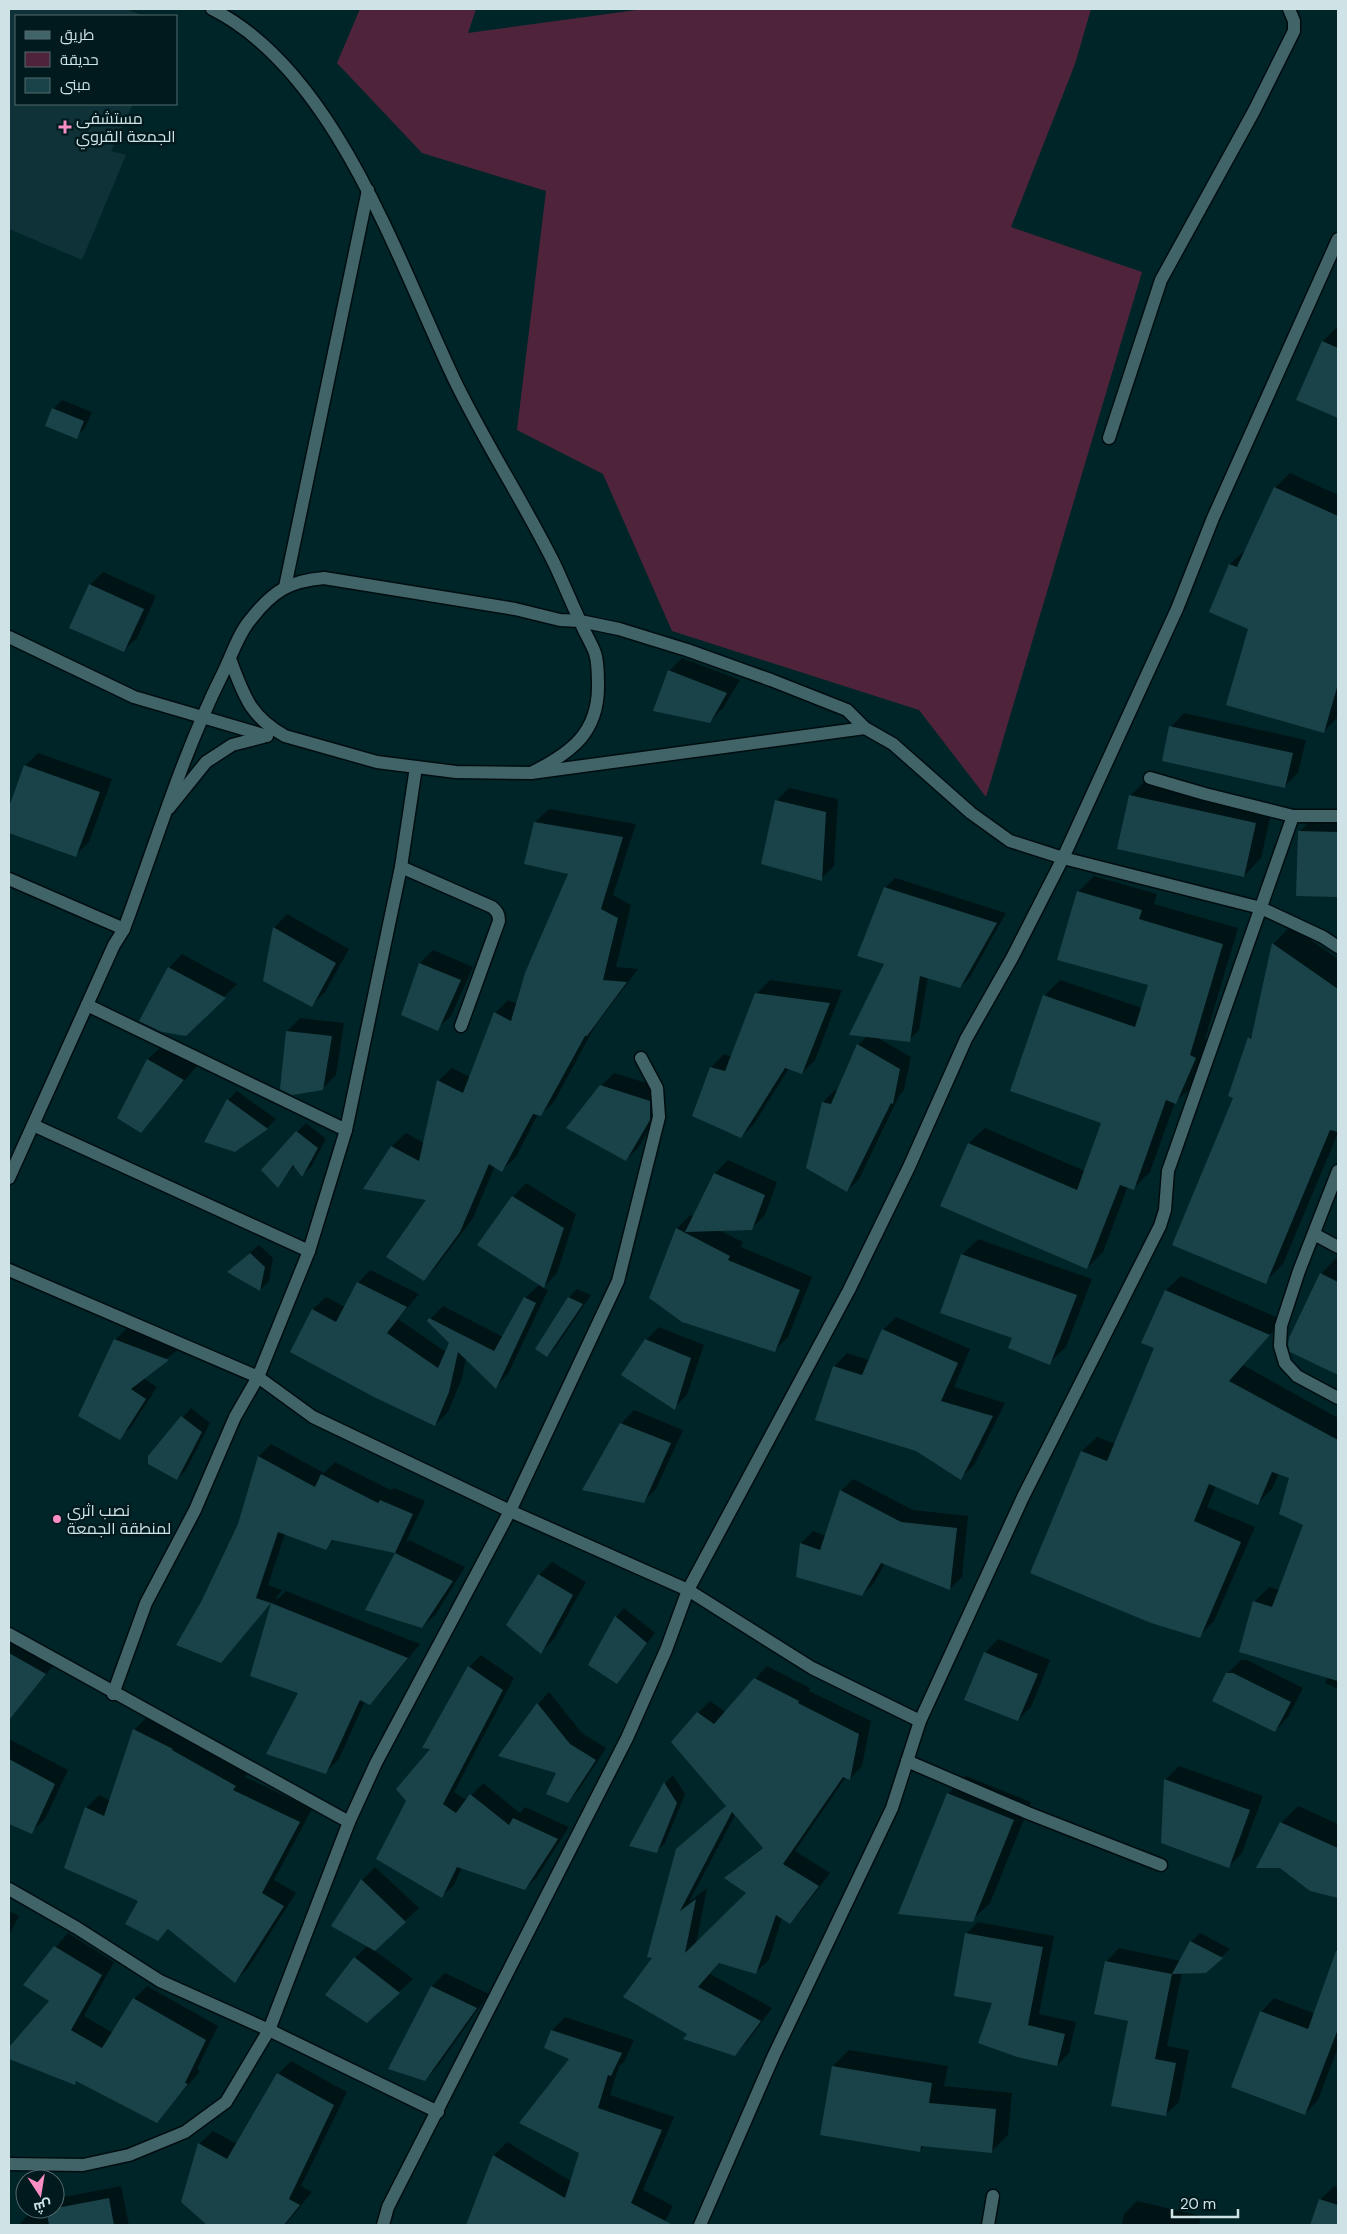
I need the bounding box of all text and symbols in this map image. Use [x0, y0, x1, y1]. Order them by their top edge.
legend [15, 15, 178, 105]
text: طريق [60, 25, 94, 45]
text: حديقة [60, 50, 99, 70]
text: مبنى [60, 75, 91, 95]
place label: مستشفى الجمعة القروي [76, 108, 176, 150]
marker: مستشفى الجمعة القروي [58, 120, 72, 134]
place label: نصب اثري لمنطقة الجمعة [67, 1500, 171, 1539]
marker: نصب اثري لمنطقة الجمعة [51, 1513, 63, 1525]
north arrow [15, 2169, 65, 2219]
scale bar [1172, 2186, 1238, 2218]
text: 20 m [1180, 2194, 1216, 2214]
text: ش [32, 2196, 53, 2217]

